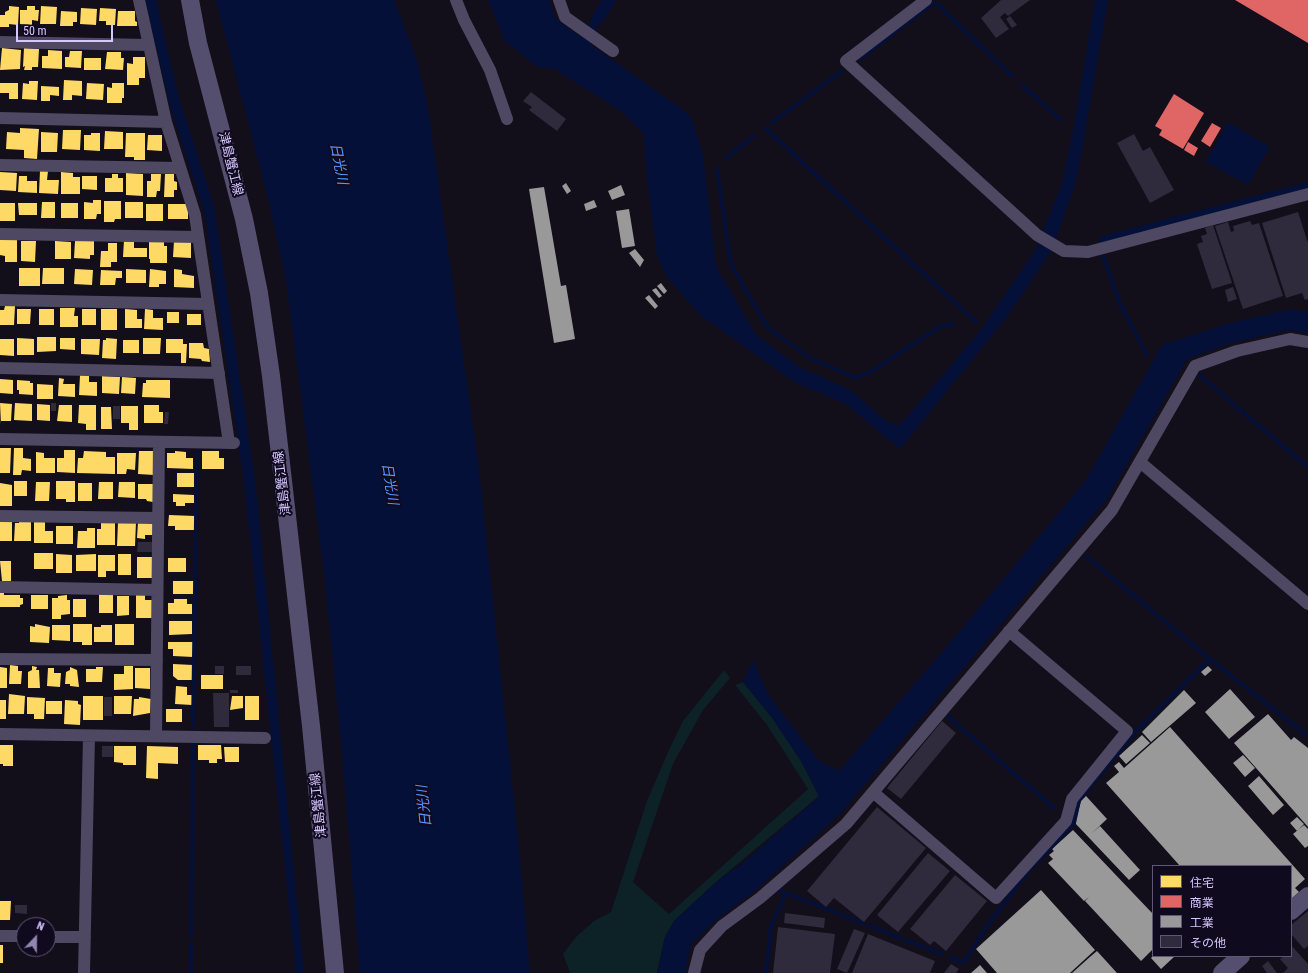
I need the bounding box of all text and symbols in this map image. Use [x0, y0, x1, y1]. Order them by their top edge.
scale bar [18, 16, 115, 42]
text: 50 m [23, 24, 47, 38]
street label: 津島蟹江線 [215, 131, 245, 197]
water label: 日光川 [326, 142, 350, 186]
street label: 津島蟹江線 [271, 450, 295, 516]
water label: 日光川 [377, 462, 401, 506]
street label: 津島蟹江線 [308, 772, 330, 838]
water label: 日光川 [414, 784, 436, 828]
legend [1152, 865, 1292, 957]
text: 住宅 [1190, 876, 1214, 890]
text: 商業 [1190, 896, 1214, 910]
text: 工業 [1190, 916, 1214, 930]
north arrow [16, 917, 56, 957]
text: N [35, 919, 46, 934]
text: その他 [1190, 936, 1226, 950]

